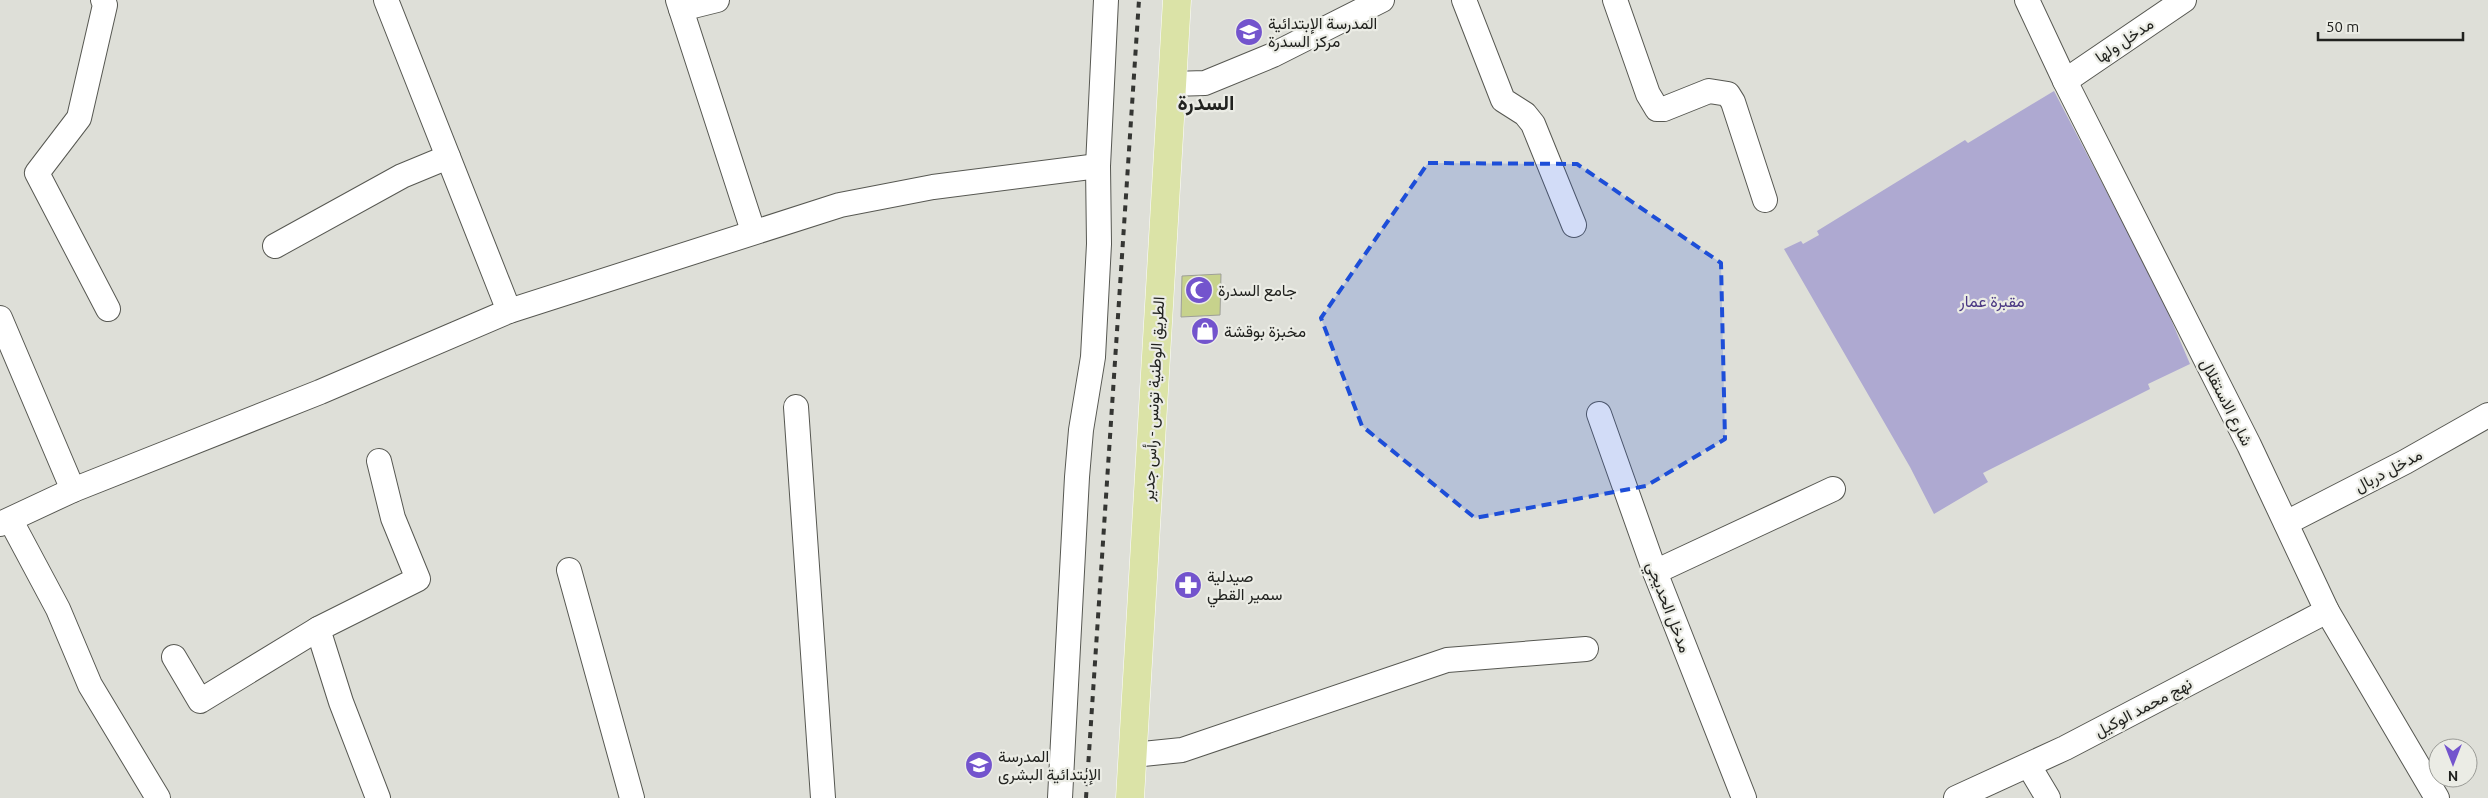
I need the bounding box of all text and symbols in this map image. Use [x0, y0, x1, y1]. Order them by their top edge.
scale bar [2318, 10, 2463, 42]
place label: المدرسة الإبتدائية مركز السدرة [1268, 14, 1377, 52]
street label: مدخل ولها [2092, 14, 2158, 68]
school or university icon: المدرسة الإبتدائية مركز السدرة [1234, 17, 1264, 47]
text: 50 m [2326, 18, 2359, 35]
district label: السدرة [1177, 90, 1235, 116]
mosque icon: جامع السدرة [1184, 275, 1214, 305]
place label: جامع السدرة [1218, 281, 1297, 302]
park label: مقبرة عمار [1958, 292, 2025, 312]
street label: الطريق الوطنية تونس - رأس جدير [1139, 296, 1169, 503]
shop icon: مخبزة بوقشة [1190, 316, 1220, 346]
place label: مخبزة بوقشة [1224, 322, 1306, 342]
street label: شارع الاستقلال [2195, 355, 2257, 450]
street label: مدخل دربال [2351, 445, 2426, 497]
street label: مدخل الحديجي [1639, 559, 1695, 657]
place label: صيدلية سمير القطي [1207, 567, 1282, 608]
pharmacy icon: صيدلية سمير القطي [1173, 570, 1203, 600]
street label: نهج محمد الوكيل [2091, 674, 2196, 743]
north arrow [2428, 738, 2478, 788]
place label: المدرسة الإبتدائية البشرى [998, 747, 1101, 785]
school or university icon: المدرسة الإبتدائية البشرى [964, 750, 994, 780]
text: N [2448, 768, 2458, 784]

